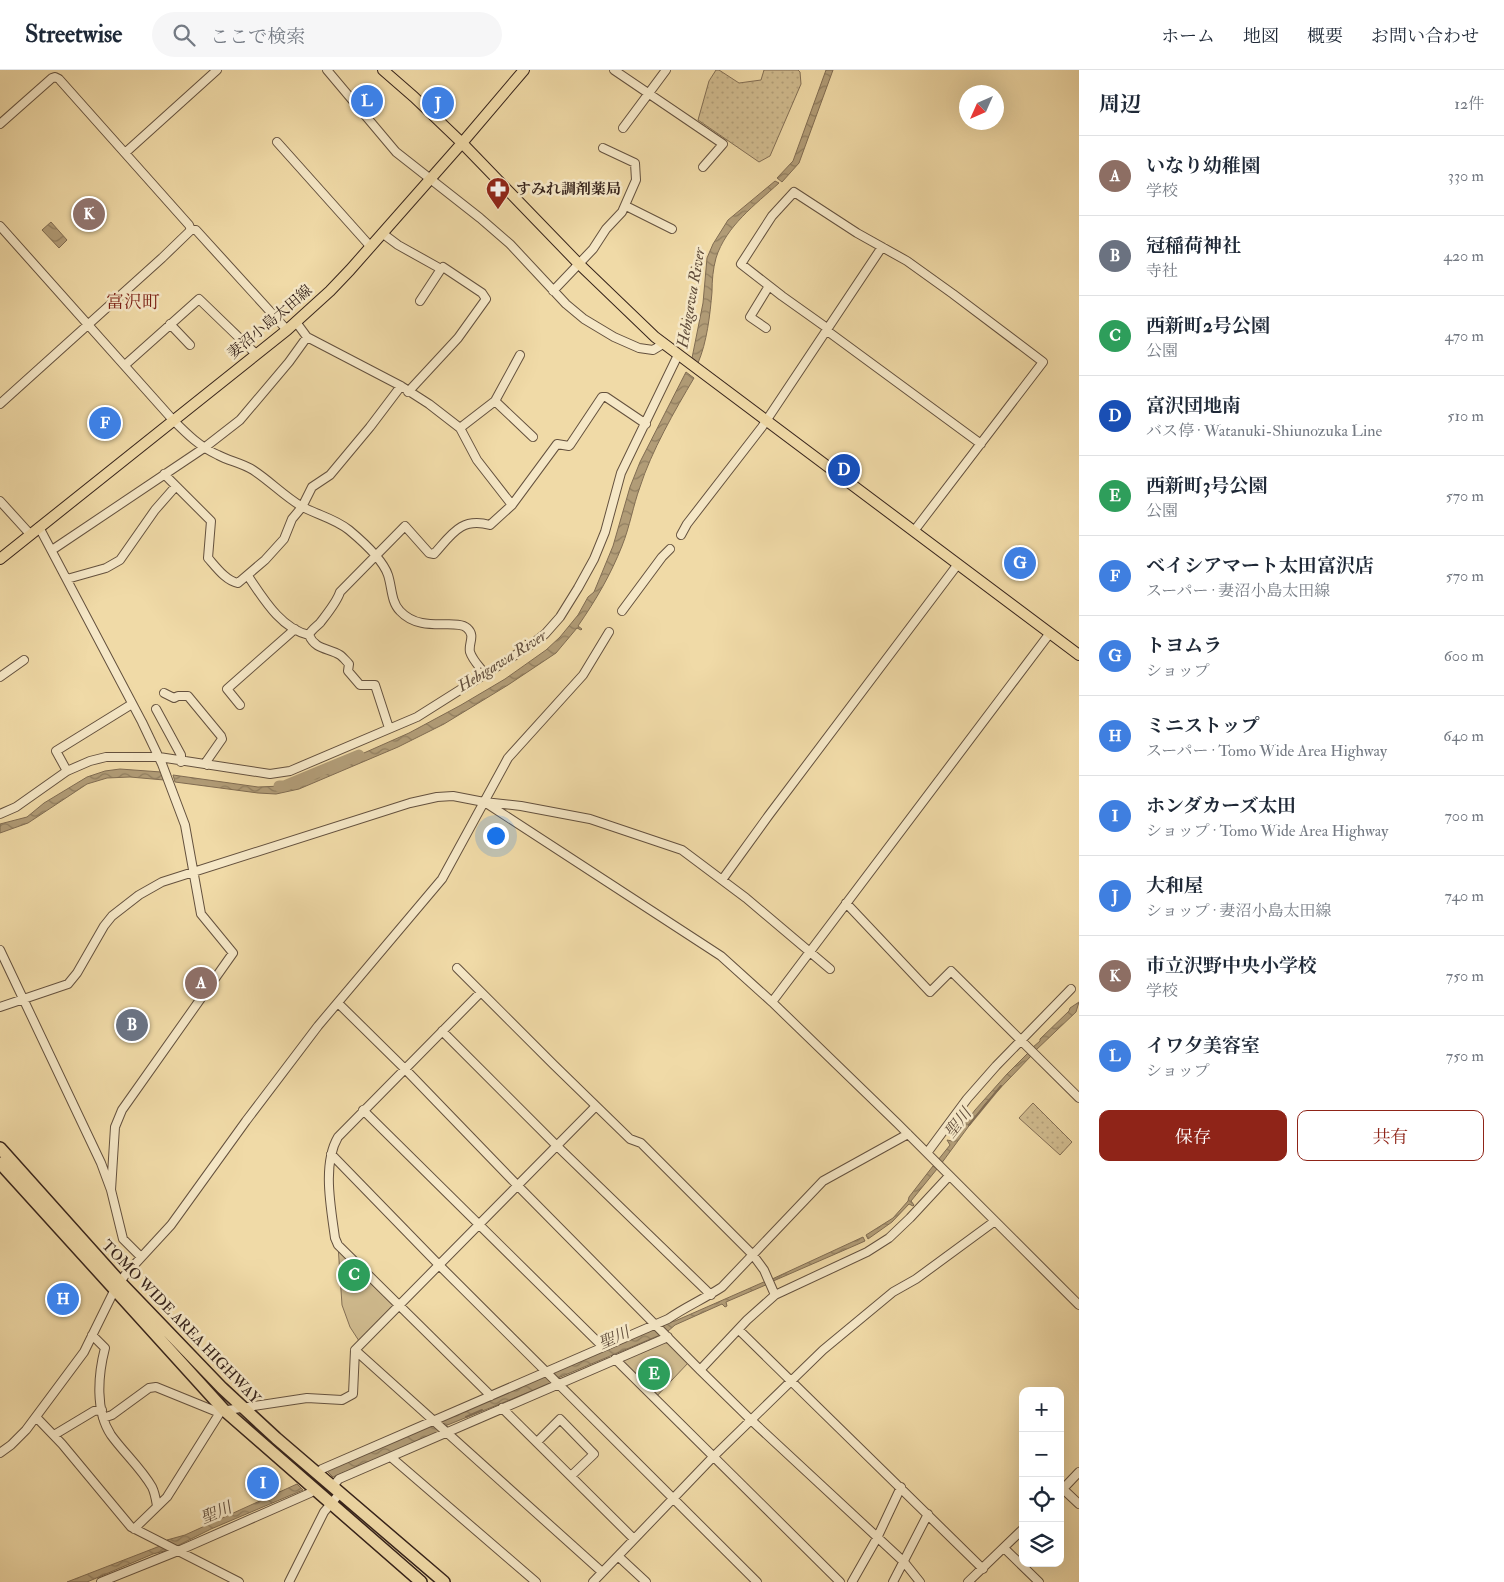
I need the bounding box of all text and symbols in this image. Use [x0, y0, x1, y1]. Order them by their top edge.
search box [152, 12, 502, 57]
text: Streetwise [25, 19, 122, 50]
icon: search [170, 21, 198, 49]
text: ここで検索 [210, 25, 305, 49]
text: ホーム [1161, 25, 1215, 48]
text: 地図 [1243, 25, 1279, 48]
text: 概要 [1307, 25, 1343, 48]
text: お問い合わせ [1371, 25, 1479, 48]
pin: L [351, 82, 383, 120]
pin: J [422, 84, 454, 122]
north arrow [959, 85, 1004, 130]
text: 周辺 [1099, 91, 1141, 118]
text: 12件 [1454, 94, 1484, 114]
text: いなり幼稚園 [1146, 154, 1260, 178]
text: A [1110, 166, 1120, 186]
text: 330 m [1448, 166, 1484, 186]
pharmacy icon: すみれ調剤薬局 [485, 176, 511, 210]
place label: すみれ調剤薬局 [516, 180, 621, 199]
text: 学校 [1146, 181, 1178, 201]
pin: K [73, 195, 105, 233]
text: 冠稲荷神社 [1146, 234, 1241, 258]
water label: Hebigawa River [672, 245, 710, 351]
text: B [1110, 246, 1120, 266]
text: 420 m [1443, 246, 1484, 266]
text: 寺社 [1146, 261, 1178, 281]
street label: 妻沼小島太田線 [224, 281, 316, 363]
district label: 富沢町 [106, 291, 160, 314]
text: 西新町2号公園 [1146, 314, 1270, 338]
text: C [1109, 326, 1121, 346]
text: 470 m [1444, 326, 1484, 346]
text: 公園 [1146, 341, 1178, 361]
text: 富沢団地南 [1146, 394, 1241, 418]
pin: F [89, 404, 121, 442]
text: D [1108, 406, 1122, 426]
text: 510 m [1447, 406, 1484, 426]
text: バス停 · Watanuki-Shiunozuka Line [1146, 421, 1382, 441]
pin: D [828, 451, 860, 489]
text: 西新町3号公園 [1146, 474, 1267, 498]
text: E [1109, 486, 1121, 506]
text: 570 m [1446, 486, 1484, 506]
text: 公園 [1146, 501, 1178, 521]
pin: G [1004, 544, 1036, 582]
text: ベイシアマート太田富沢店 [1146, 554, 1374, 578]
text: F [1110, 566, 1120, 586]
text: 570 m [1446, 566, 1484, 586]
text: スーパー · 妻沼小島太田線 [1146, 581, 1330, 601]
water label: Hebigawa River [453, 625, 551, 697]
text: トヨムラ [1146, 634, 1222, 658]
text: G [1108, 646, 1122, 666]
text: 600 m [1444, 646, 1484, 666]
text: ショップ [1146, 661, 1210, 681]
text: ミニストップ [1146, 714, 1259, 738]
text: H [1108, 726, 1122, 746]
text: 640 m [1443, 726, 1484, 746]
text: スーパー · Tomo Wide Area Highway [1146, 741, 1387, 761]
text: ホンダカーズ太田 [1146, 794, 1296, 818]
text: I [1112, 806, 1118, 826]
text: 700 m [1445, 806, 1484, 826]
text: ショップ · Tomo Wide Area Highway [1146, 821, 1388, 841]
your location [483, 823, 509, 849]
text: 大和屋 [1146, 874, 1203, 898]
text: J [1112, 886, 1118, 906]
text: 740 m [1444, 886, 1484, 906]
text: ショップ · 妻沼小島太田線 [1146, 901, 1332, 921]
text: 市立沢野中央小学校 [1146, 954, 1317, 978]
pin: A [185, 964, 217, 1002]
text: K [1109, 966, 1121, 986]
text: 750 m [1446, 966, 1484, 986]
text: 学校 [1146, 981, 1178, 1001]
pin: B [116, 1006, 148, 1044]
text: イワ夕美容室 [1146, 1034, 1260, 1058]
text: L [1109, 1046, 1121, 1066]
text: 750 m [1446, 1046, 1484, 1066]
text: ショップ [1146, 1061, 1210, 1081]
water label: 聖川 [940, 1103, 977, 1142]
button: 保存 [1099, 1110, 1287, 1161]
button: 共有 [1297, 1110, 1484, 1161]
street label: TOMO WIDE AREA HIGHWAY [97, 1236, 265, 1409]
pin: C [338, 1256, 370, 1294]
pin: H [47, 1280, 79, 1318]
water label: 聖川 [595, 1322, 635, 1354]
pin: E [638, 1355, 670, 1393]
map controls [1019, 1387, 1064, 1567]
button: + [1019, 1387, 1064, 1432]
button: − [1019, 1432, 1064, 1477]
pin: I [247, 1464, 279, 1502]
button: locate [1019, 1477, 1064, 1522]
water label: 聖川 [197, 1497, 236, 1528]
button: layers [1019, 1522, 1064, 1567]

